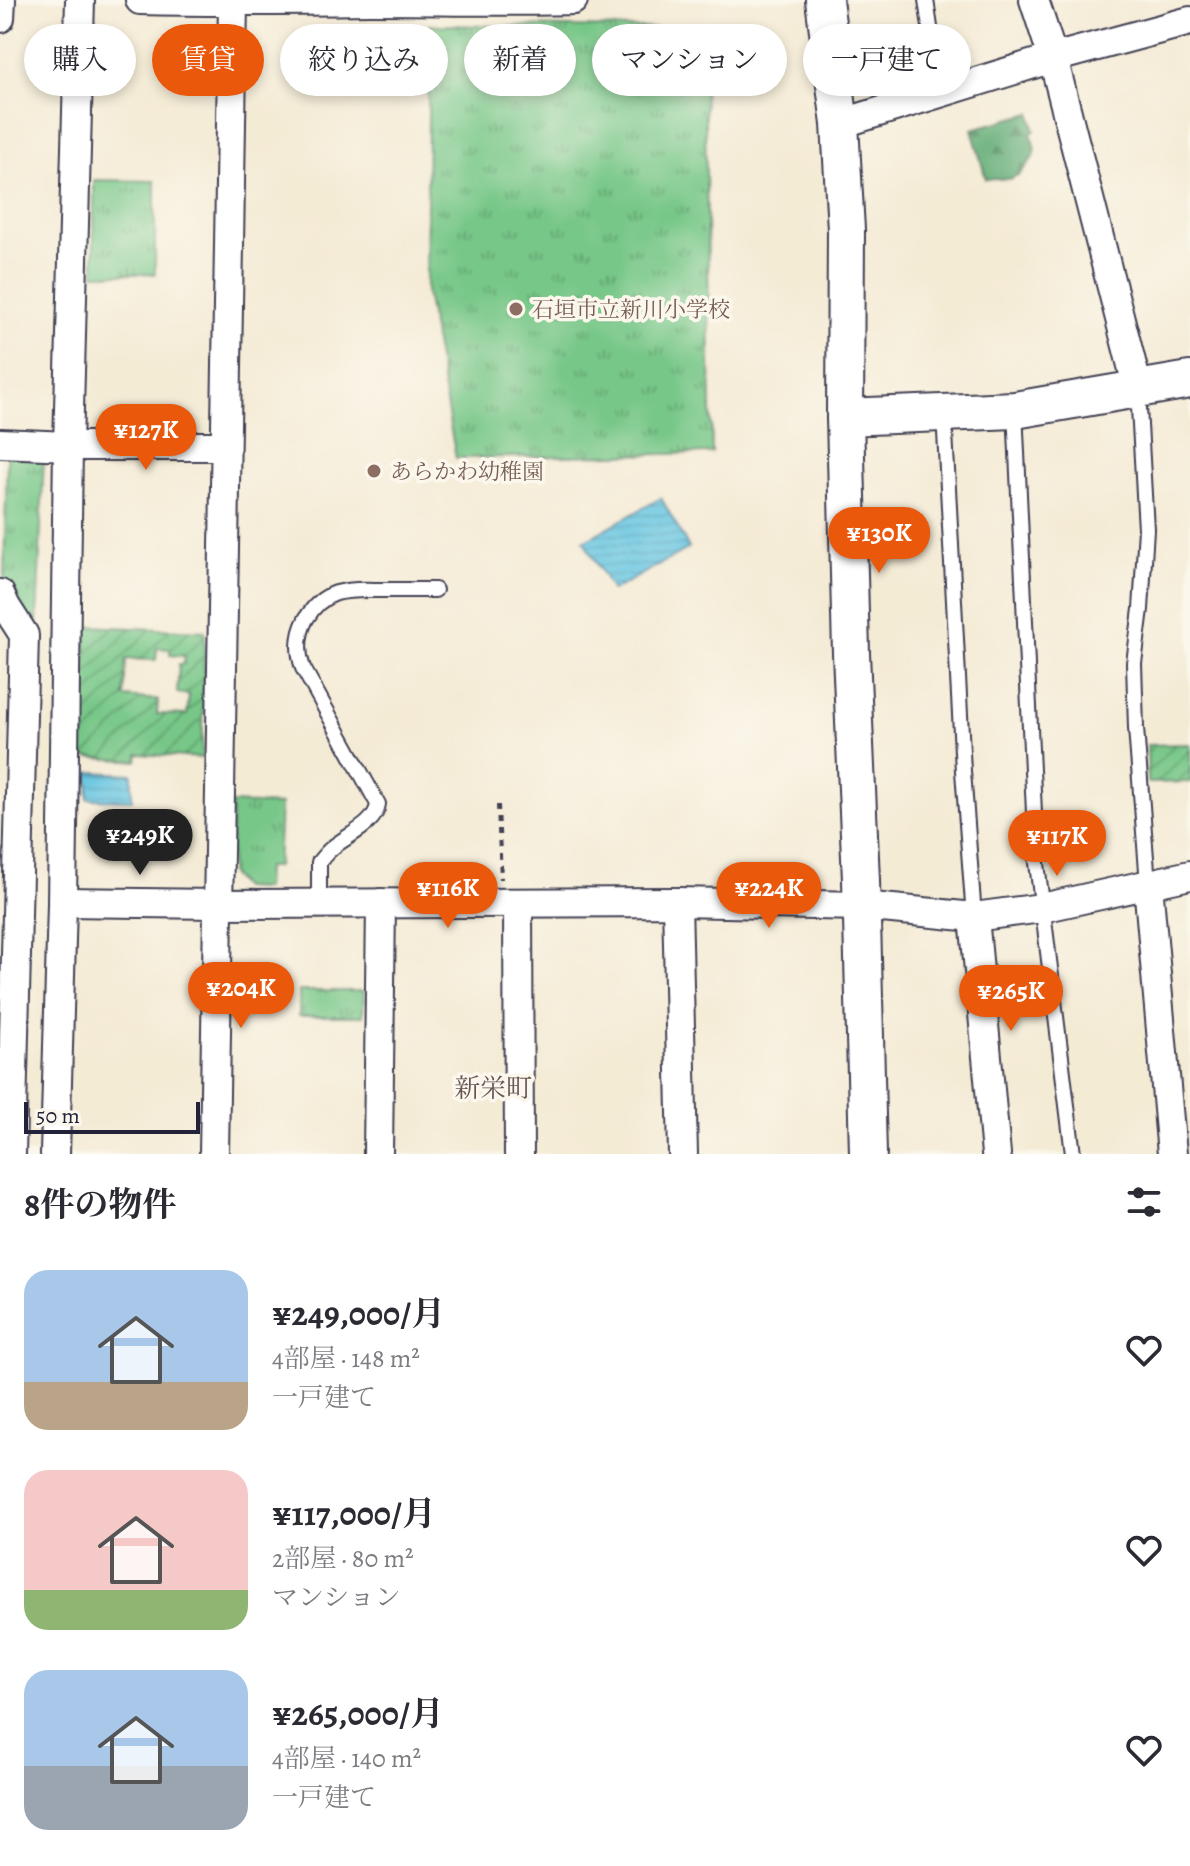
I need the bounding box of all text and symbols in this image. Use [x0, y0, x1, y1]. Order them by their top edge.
chip: 購入 [24, 24, 136, 96]
chip: 賃貸 [152, 24, 264, 96]
chip: 絞り込み [280, 24, 448, 96]
chip: 新着 [464, 24, 576, 96]
chip: マンション [592, 24, 787, 96]
chip: 一戸建て [803, 24, 971, 96]
place label: 石垣市立新川小学校 [532, 295, 730, 325]
marker: 石垣市立新川小学校 [507, 300, 525, 318]
pin: ¥127K [90, 404, 202, 472]
text: ¥127K [114, 412, 178, 447]
place label: あらかわ幼稚園 [390, 457, 544, 487]
marker: あらかわ幼稚園 [365, 462, 383, 480]
pin: ¥130K [823, 507, 935, 575]
text: ¥130K [846, 515, 912, 550]
pin: ¥249K [84, 809, 196, 877]
pin: ¥117K [1001, 810, 1113, 878]
text: ¥249K [106, 817, 174, 852]
text: ¥117K [1026, 818, 1088, 853]
pin: ¥116K [392, 862, 504, 930]
pin: ¥224K [713, 862, 825, 930]
text: ¥116K [417, 870, 479, 905]
text: ¥224K [734, 870, 804, 905]
pin: ¥204K [185, 962, 297, 1030]
pin: ¥265K [955, 965, 1067, 1033]
text: ¥204K [206, 970, 276, 1005]
text: ¥265K [977, 973, 1045, 1008]
district label: 新栄町 [454, 1071, 532, 1106]
scale bar [24, 1098, 200, 1134]
text: 50 m [36, 1101, 80, 1131]
icon: filters [1122, 1180, 1166, 1224]
text: 8件の物件 [24, 1181, 176, 1228]
text: ¥249,000/月 [272, 1290, 445, 1337]
icon: home [88, 1302, 184, 1398]
icon: heart [1122, 1328, 1166, 1372]
text: 4部屋 · 148 m² [272, 1341, 420, 1376]
text: 一戸建て [272, 1380, 376, 1415]
text: ¥117,000/月 [272, 1490, 436, 1537]
icon: home [88, 1502, 184, 1598]
icon: heart [1122, 1528, 1166, 1572]
text: 2部屋 · 80 m² [272, 1541, 414, 1576]
text: マンション [272, 1580, 401, 1615]
text: ¥265,000/月 [272, 1690, 444, 1737]
icon: home [88, 1702, 184, 1798]
icon: heart [1122, 1728, 1166, 1772]
text: 4部屋 · 140 m² [272, 1741, 421, 1776]
text: 一戸建て [272, 1780, 376, 1815]

